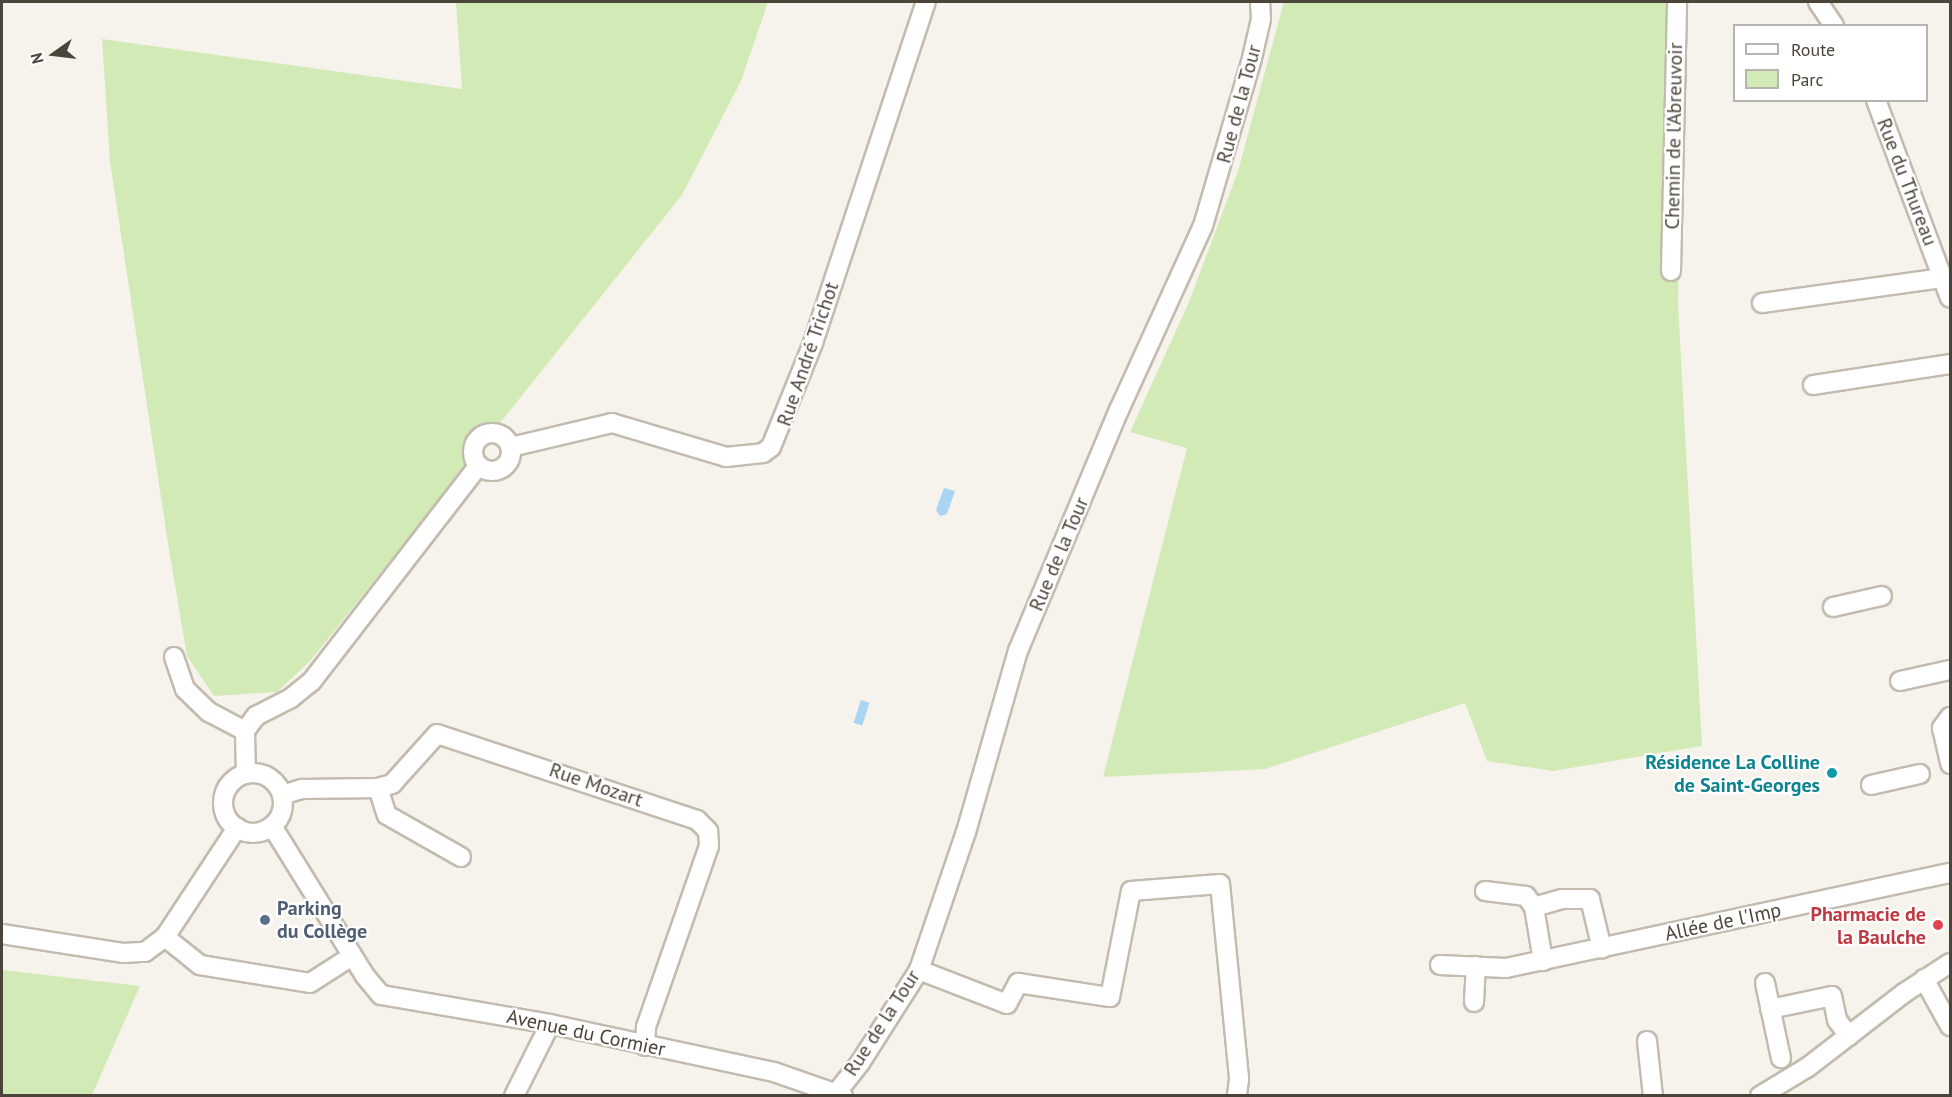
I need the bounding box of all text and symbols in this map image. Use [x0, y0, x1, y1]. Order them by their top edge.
north arrow [24, 24, 84, 84]
legend [1733, 24, 1928, 102]
text: Route [1791, 38, 1835, 61]
street label: Rue de la Tour [1212, 42, 1266, 166]
street label: Chemin de l'Abreuvoir [1660, 42, 1688, 230]
text: N [26, 51, 48, 66]
text: Parc [1791, 68, 1824, 91]
street label: Rue du Thureau [1872, 115, 1942, 249]
street label: Rue André Trichot [772, 278, 844, 430]
street label: Rue de la Tour [1024, 493, 1094, 615]
place label: Résidence La Colline de Saint-Georges [1645, 750, 1820, 797]
street label: Rue Mozart [546, 758, 646, 812]
marker: Résidence La Colline de Saint-Georges [1825, 766, 1839, 780]
place label: Parking du Collège [277, 897, 367, 944]
street label: Allée de l'Imp [1663, 898, 1783, 946]
place label: Pharmacie de la Baulche [1811, 902, 1926, 949]
marker: Parking du Collège [258, 913, 272, 927]
marker: Pharmacie de la Baulche [1931, 918, 1945, 932]
street label: Rue de la Tour [839, 965, 925, 1081]
street label: Avenue du Cormier [505, 1004, 667, 1062]

